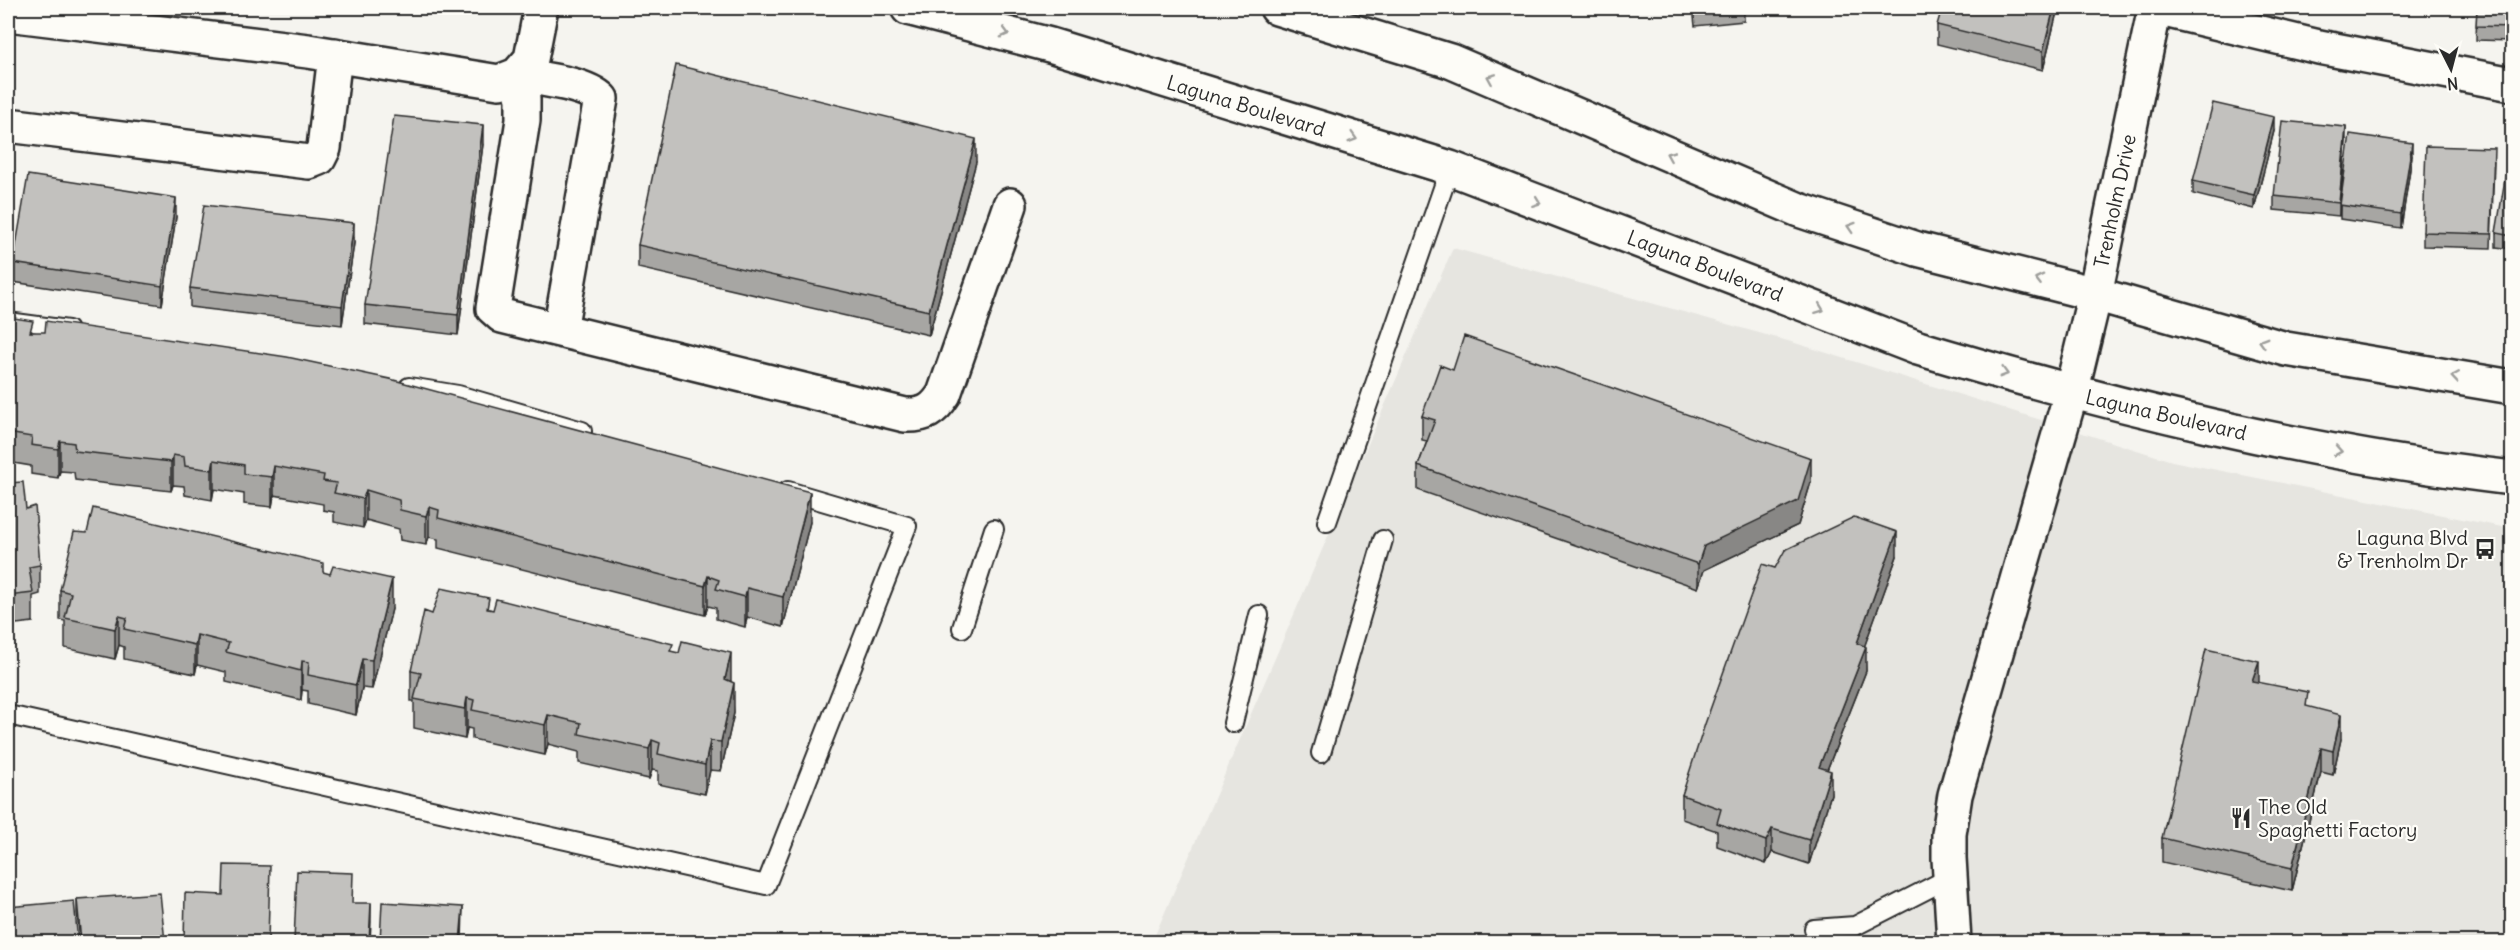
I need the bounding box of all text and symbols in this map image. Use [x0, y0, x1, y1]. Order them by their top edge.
one-way arrow [1000, 26, 1010, 39]
north arrow [2421, 39, 2481, 99]
street label: Laguna Boulevard [1164, 69, 1329, 142]
one-way arrow [1486, 73, 1497, 85]
text: N [2446, 73, 2459, 94]
one-way arrow [1347, 131, 1358, 143]
street label: Trenholm Drive [2088, 132, 2141, 270]
one-way arrow [1665, 150, 1676, 162]
one-way arrow [1531, 195, 1541, 208]
one-way arrow [1846, 222, 1857, 234]
street label: Laguna Boulevard [1624, 224, 1787, 307]
one-way arrow [2034, 274, 2044, 287]
one-way arrow [1813, 302, 1824, 314]
one-way arrow [2258, 337, 2269, 349]
one-way arrow [1998, 366, 2008, 378]
one-way arrow [2450, 371, 2460, 384]
street label: Laguna Boulevard [2083, 384, 2249, 445]
one-way arrow [2333, 444, 2343, 457]
place label: Laguna Blvd & Trenholm Dr [2337, 525, 2468, 573]
bus stop icon: Laguna Blvd & Trenholm Dr [2473, 537, 2497, 561]
place label: The Old Spaghetti Factory [2258, 794, 2417, 842]
restaurant icon: The Old Spaghetti Factory [2229, 806, 2253, 830]

